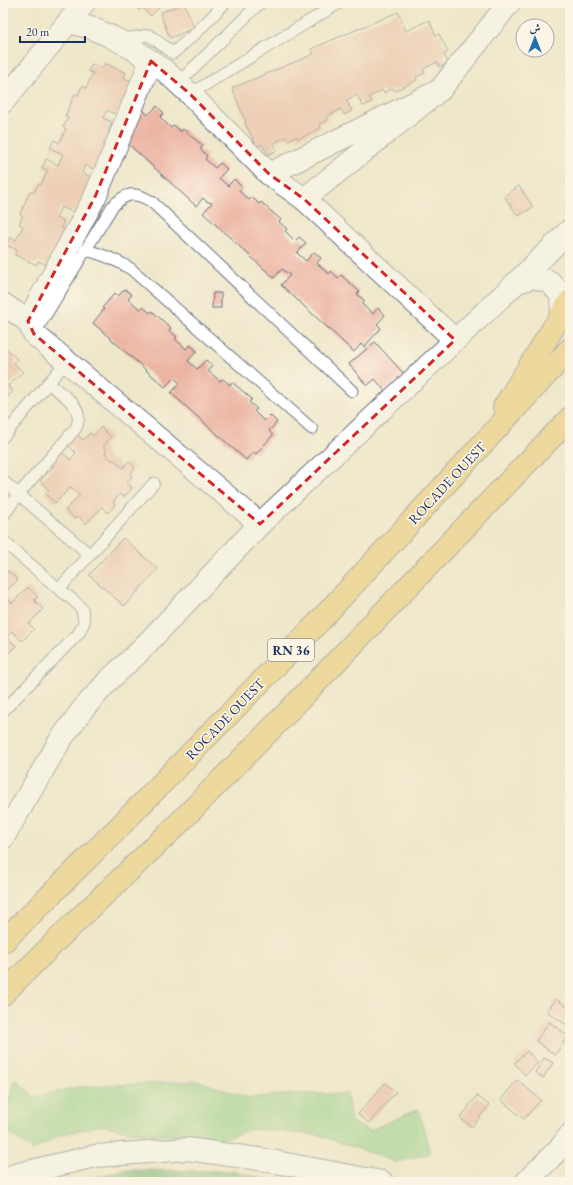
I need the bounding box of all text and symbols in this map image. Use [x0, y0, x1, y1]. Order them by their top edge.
scale bar [20, 18, 85, 44]
north arrow [515, 18, 555, 58]
text: ش [530, 21, 541, 35]
text: 20 m [26, 24, 50, 40]
street label: ROCADE OUEST [404, 438, 490, 528]
road number: RN 36 [268, 639, 314, 661]
street label: ROCADE OUEST [182, 674, 269, 764]

